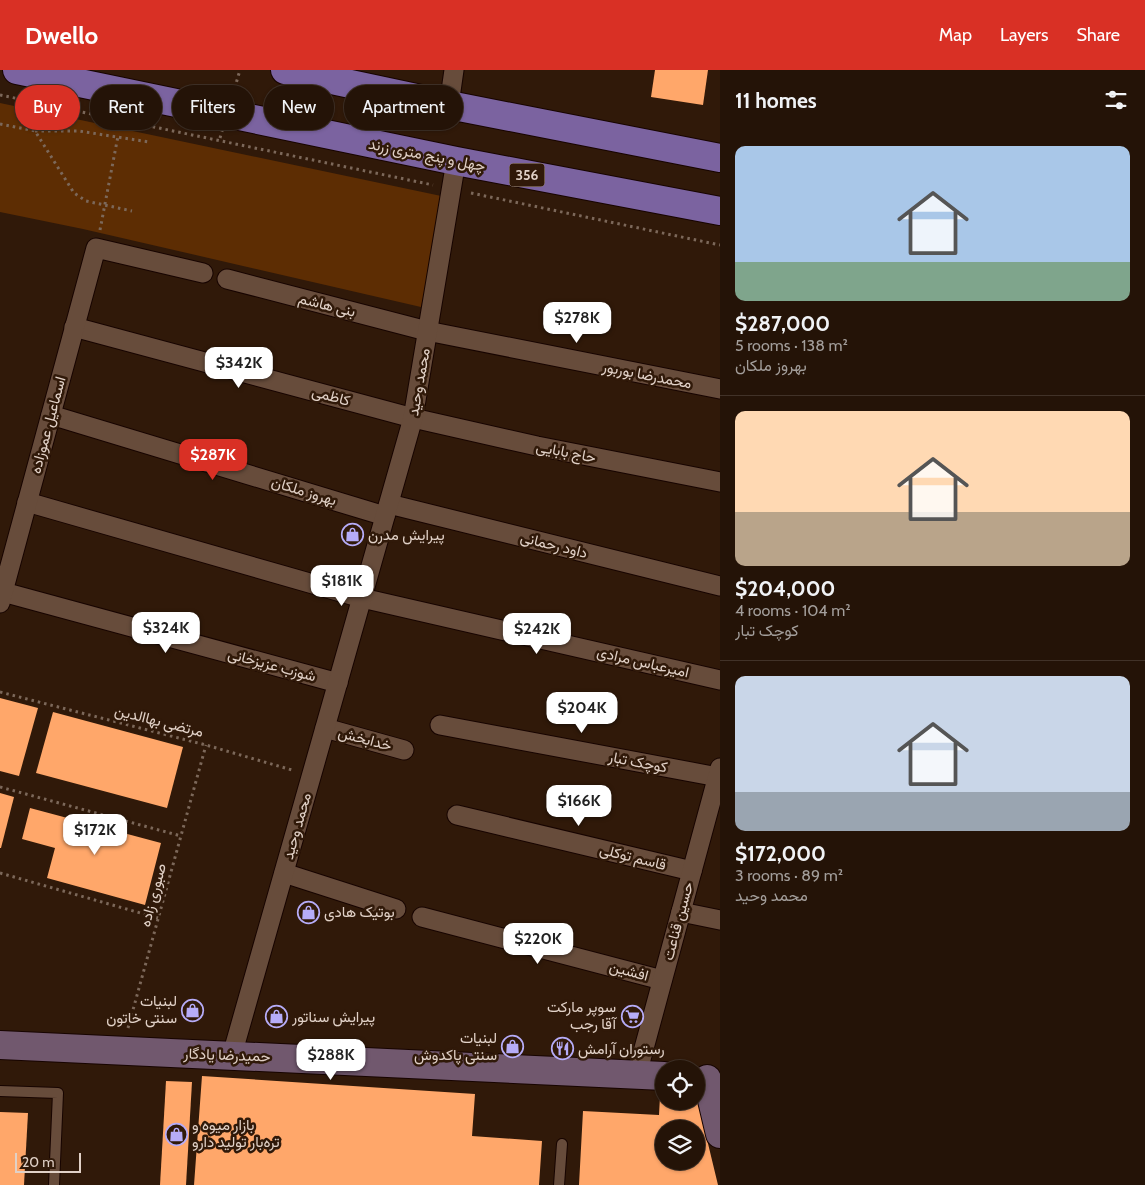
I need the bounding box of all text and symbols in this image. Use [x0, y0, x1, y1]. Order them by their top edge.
text: Dwello [25, 21, 98, 50]
text: Map [939, 24, 972, 46]
text: Layers [1000, 24, 1049, 46]
text: Share [1077, 24, 1120, 46]
chip: Buy [15, 85, 80, 130]
chip: Rent [90, 85, 162, 130]
chip: Filters [172, 85, 254, 130]
chip: New [264, 85, 334, 130]
chip: Apartment [344, 85, 463, 130]
icon: filters [1102, 86, 1130, 114]
text: 11 homes [735, 88, 817, 113]
street label: چهل و پنج متری زرند [367, 135, 487, 177]
road number: 356 [510, 164, 544, 186]
icon: home [888, 178, 978, 268]
street label: بنی هاشم [296, 289, 357, 322]
pin: $278K [542, 302, 612, 344]
text: $278K [554, 308, 600, 327]
text: $287,000 [735, 311, 830, 336]
text: 5 rooms · 138 m² [735, 336, 848, 355]
pin: $342K [204, 346, 274, 389]
street label: محمد وحید [404, 347, 434, 417]
text: $342K [216, 353, 262, 372]
text: بهروز ملکان [735, 356, 807, 375]
street label: محمدرضا بوربور [600, 357, 693, 392]
street label: اسماعیل عموزاده [26, 374, 70, 476]
street label: کاظمی [310, 382, 352, 411]
street label: حاج بابایی [534, 437, 597, 469]
pin: $287K [178, 438, 248, 481]
icon: home [888, 444, 978, 534]
text: $287K [190, 445, 236, 464]
street label: بهروز ملکان [269, 473, 339, 509]
shop icon: پیرایش مدرن [340, 523, 364, 547]
place label: پیرایش مدرن [368, 526, 445, 545]
street label: داود رحمانی [518, 528, 589, 563]
pin: $181K [307, 564, 377, 607]
text: $181K [322, 571, 362, 590]
text: $204,000 [735, 576, 835, 601]
text: 4 rooms · 104 m² [735, 601, 851, 620]
pin: $324K [131, 612, 201, 654]
pin: $242K [502, 612, 572, 655]
text: $324K [143, 618, 189, 637]
text: $242K [514, 619, 560, 638]
text: کوچک تبار [735, 621, 799, 640]
street label: امیرعباس مرادی [595, 643, 691, 682]
street label: شوزب عزیزخانی [226, 645, 318, 686]
pin: $204K [547, 692, 617, 734]
text: $204K [557, 698, 607, 717]
street label: مرتضی بهاالدین [112, 701, 205, 742]
icon: home [888, 709, 978, 799]
street label: خدابخش [336, 723, 394, 756]
street label: کوچک تبار [606, 747, 669, 778]
pin: $166K [544, 784, 614, 827]
street label: محمد وحید [279, 791, 315, 861]
text: $166K [557, 791, 601, 810]
pin: $172K [60, 814, 130, 856]
text: $172K [74, 820, 116, 839]
street label: قاسم توکلی [598, 840, 668, 875]
text: $172,000 [735, 841, 826, 866]
street label: صبوری زاده [136, 861, 171, 929]
text: 3 rooms · 89 m² [735, 866, 843, 885]
street label: حسین قناعت [659, 880, 698, 962]
text: محمد وحید [735, 886, 808, 905]
shop icon: بوتیک هادی [296, 900, 320, 924]
place label: بوتیک هادی [324, 903, 395, 922]
pin: $220K [503, 922, 573, 965]
text: $220K [514, 929, 562, 948]
street label: افشین [607, 957, 651, 986]
place label: لبنیات سنتی خاتون [106, 992, 177, 1028]
shop icon: لبنیات سنتی خاتون [181, 998, 205, 1022]
place label: سوپر مارکت آقا رجب [547, 998, 618, 1033]
supermarket icon: سوپر مارکت آقا رجب [620, 1004, 644, 1028]
shop icon: پیرایش سناتور [264, 1005, 288, 1029]
place label: پیرایش سناتور [291, 1008, 375, 1027]
place label: لبنیات سنتی پاکدوش [414, 1029, 497, 1065]
shop icon: لبنیات سنتی پاکدوش [501, 1035, 525, 1059]
restaurant icon: رستوران آرامش [550, 1037, 574, 1061]
pin: $288K [296, 1038, 366, 1081]
place label: رستوران آرامش [578, 1040, 665, 1059]
street label: حمیدرضا یادگار [182, 1044, 271, 1066]
text: $288K [307, 1045, 355, 1064]
map controls [655, 1060, 705, 1170]
button: locate [655, 1060, 705, 1110]
place label: بازار میوه و تره‌بار تولید دارو [192, 1116, 280, 1151]
button: layers [655, 1120, 705, 1170]
shop icon: بازار میوه و تره‌بار تولید دارو [164, 1122, 188, 1146]
scale bar [15, 1150, 81, 1173]
text: 20 m [22, 1153, 55, 1171]

